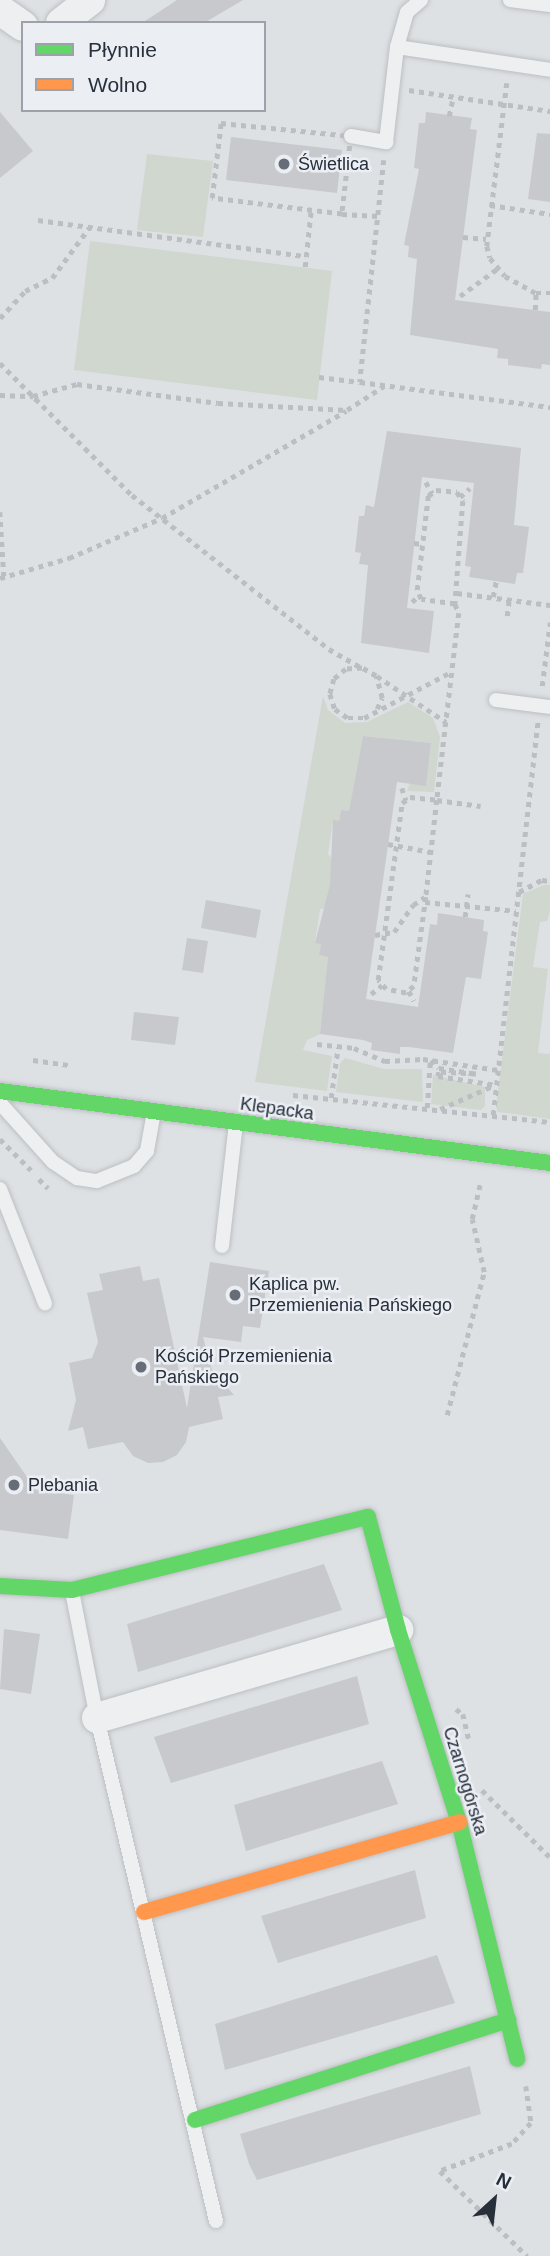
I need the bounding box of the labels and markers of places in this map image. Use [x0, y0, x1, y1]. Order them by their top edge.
place label: Świetlica [298, 153, 369, 175]
marker: Świetlica [276, 156, 292, 172]
place label: Kaplica pw. Przemienienia Pańskiego [249, 1274, 452, 1316]
marker: Kaplica pw. Przemienienia Pańskiego [227, 1287, 243, 1303]
place label: Kościół Przemienienia Pańskiego [155, 1346, 332, 1388]
marker: Kościół Przemienienia Pańskiego [133, 1359, 149, 1375]
place label: Plebania [28, 1474, 98, 1496]
marker: Plebania [6, 1477, 22, 1493]

